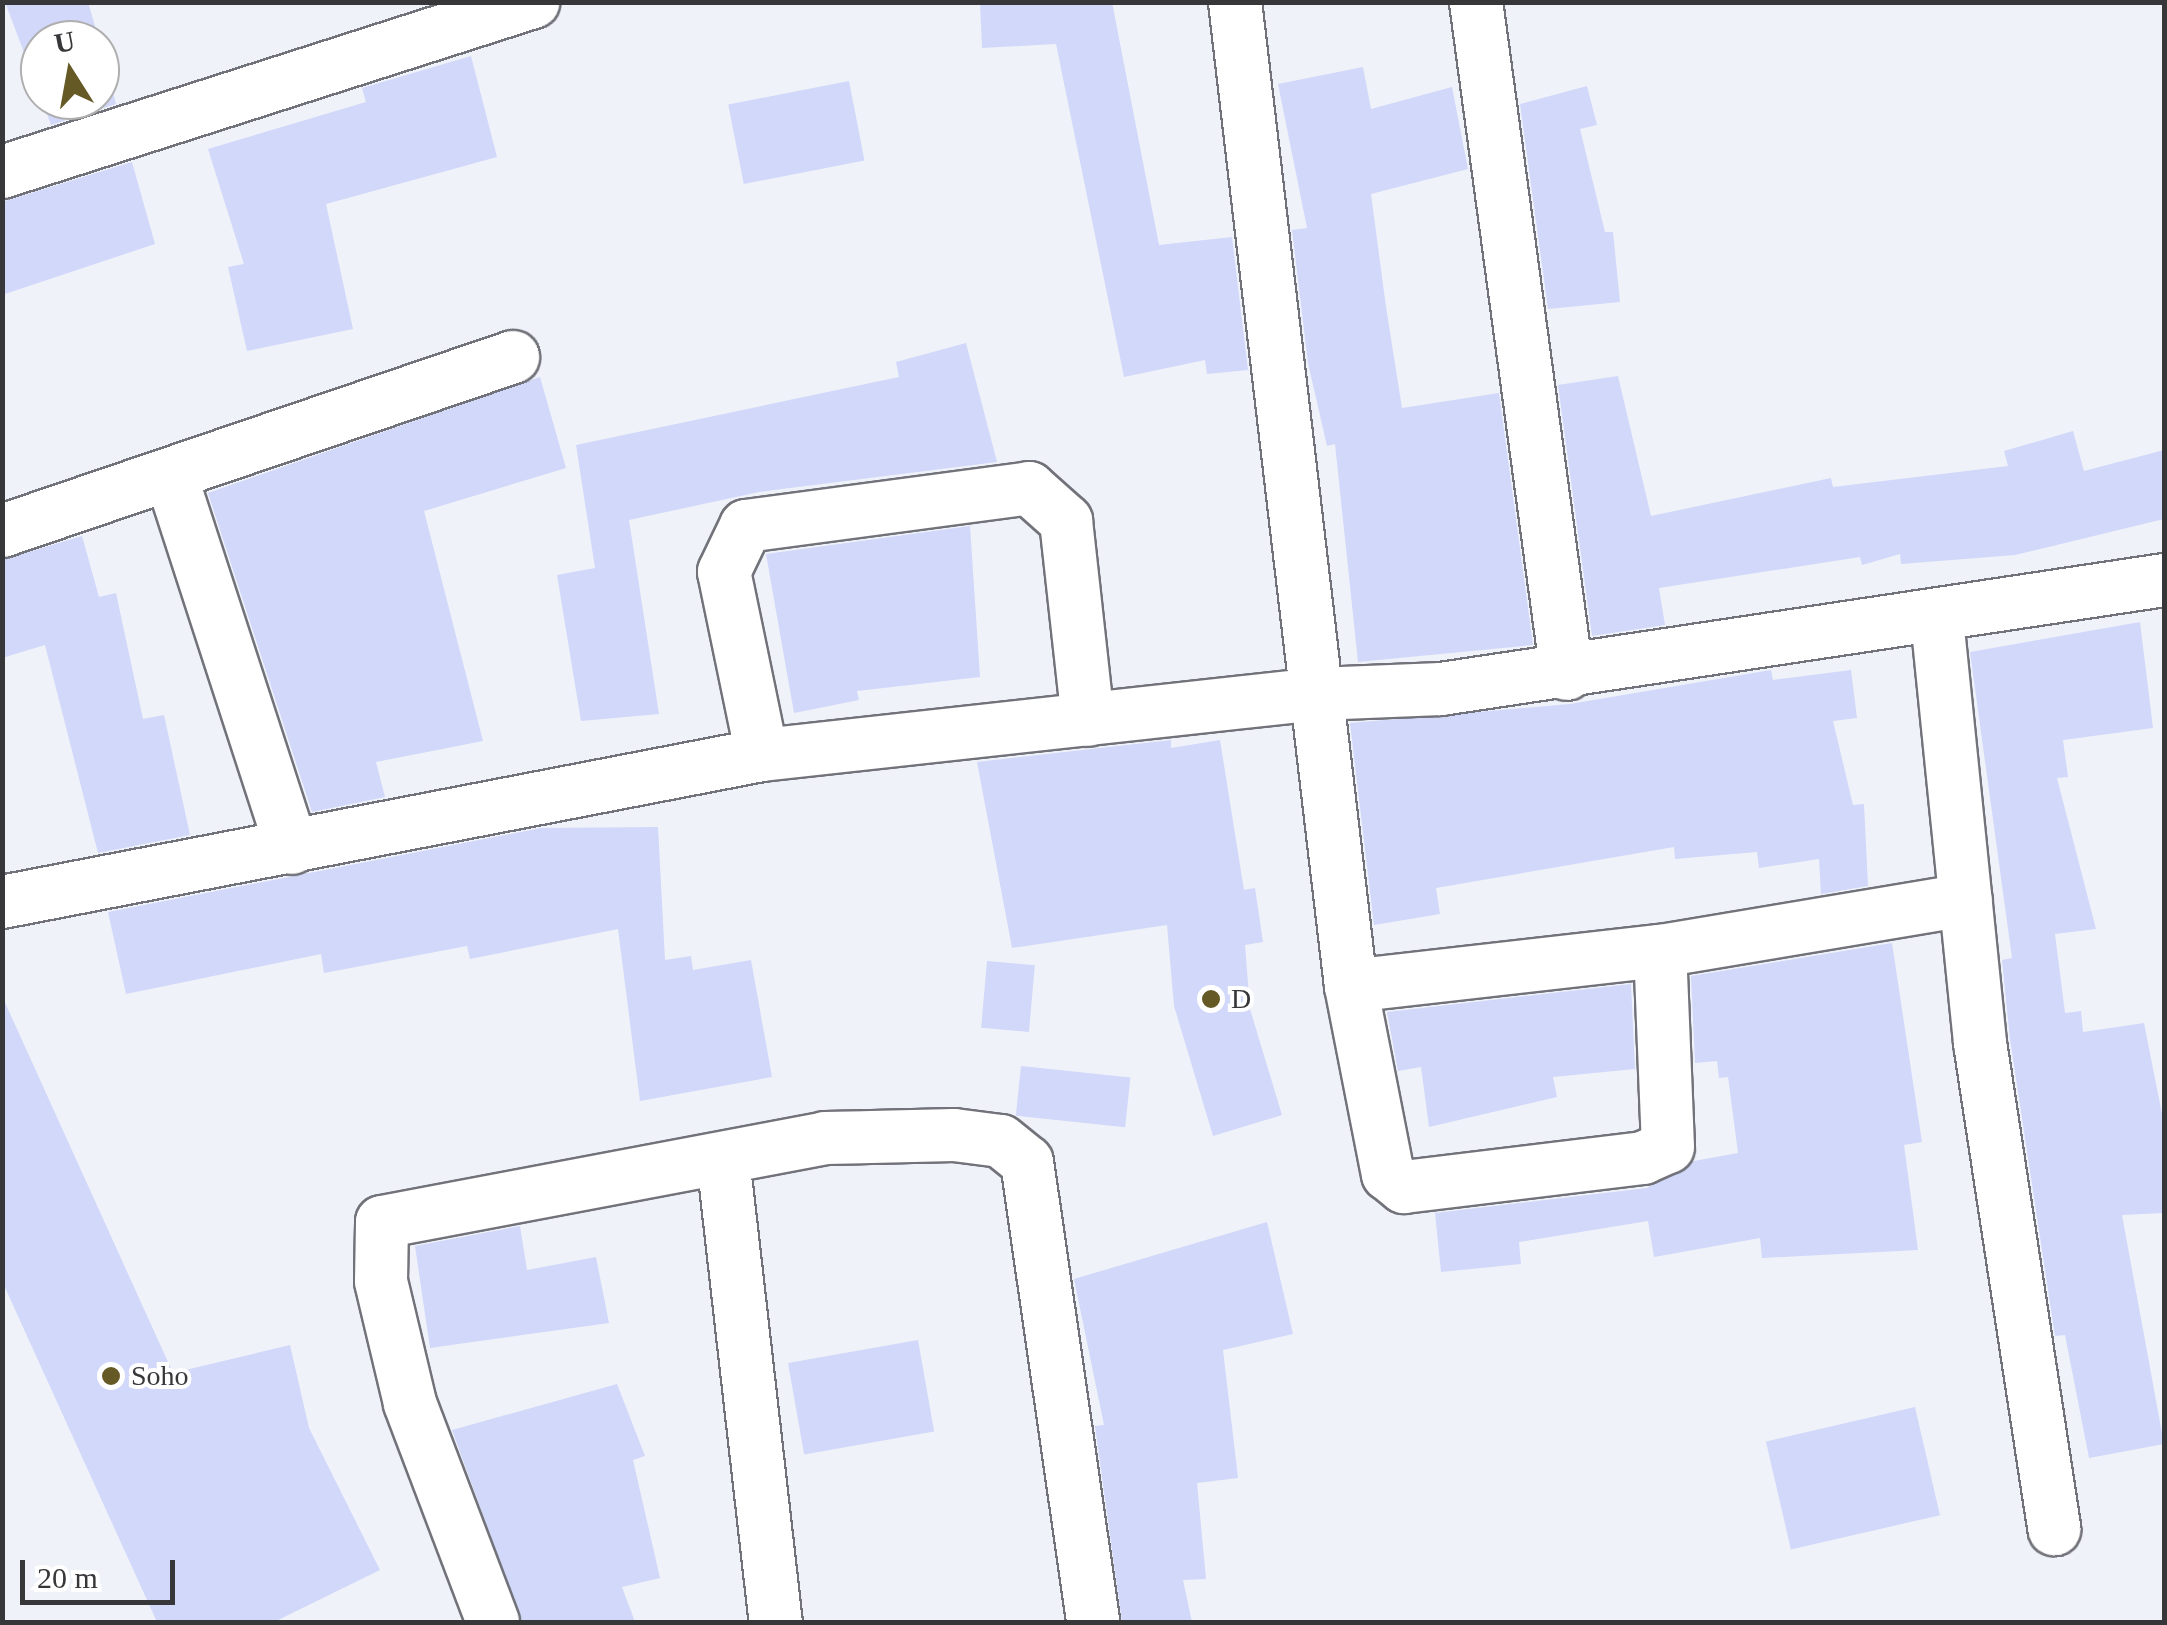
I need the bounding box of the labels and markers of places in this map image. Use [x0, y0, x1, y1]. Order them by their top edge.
place label: D [1231, 982, 1251, 1016]
marker: D [1200, 988, 1222, 1010]
place label: Soho [131, 1359, 189, 1393]
marker: Soho [100, 1365, 122, 1387]

